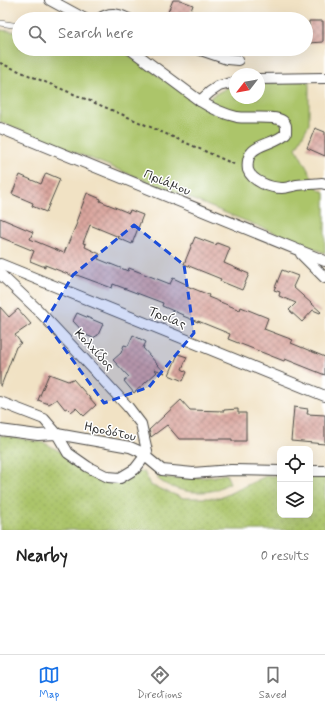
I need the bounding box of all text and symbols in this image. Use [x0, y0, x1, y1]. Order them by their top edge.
search box [12, 12, 313, 56]
icon: search [26, 23, 48, 45]
text: Search here [58, 24, 134, 44]
north arrow [229, 68, 265, 104]
street label: Πριάμου [141, 166, 193, 200]
street label: Τροίας [146, 303, 189, 333]
street label: Κολχίδος [70, 326, 118, 375]
street label: Ηροδότου [82, 418, 138, 446]
map controls [277, 446, 313, 518]
button: locate [277, 446, 313, 482]
button: layers [277, 482, 313, 518]
text: Nearby [16, 545, 68, 567]
text: 0 results [261, 548, 309, 565]
tab: Map [38, 664, 60, 702]
tab: Directions [137, 664, 182, 702]
tab: Saved [259, 664, 287, 702]

